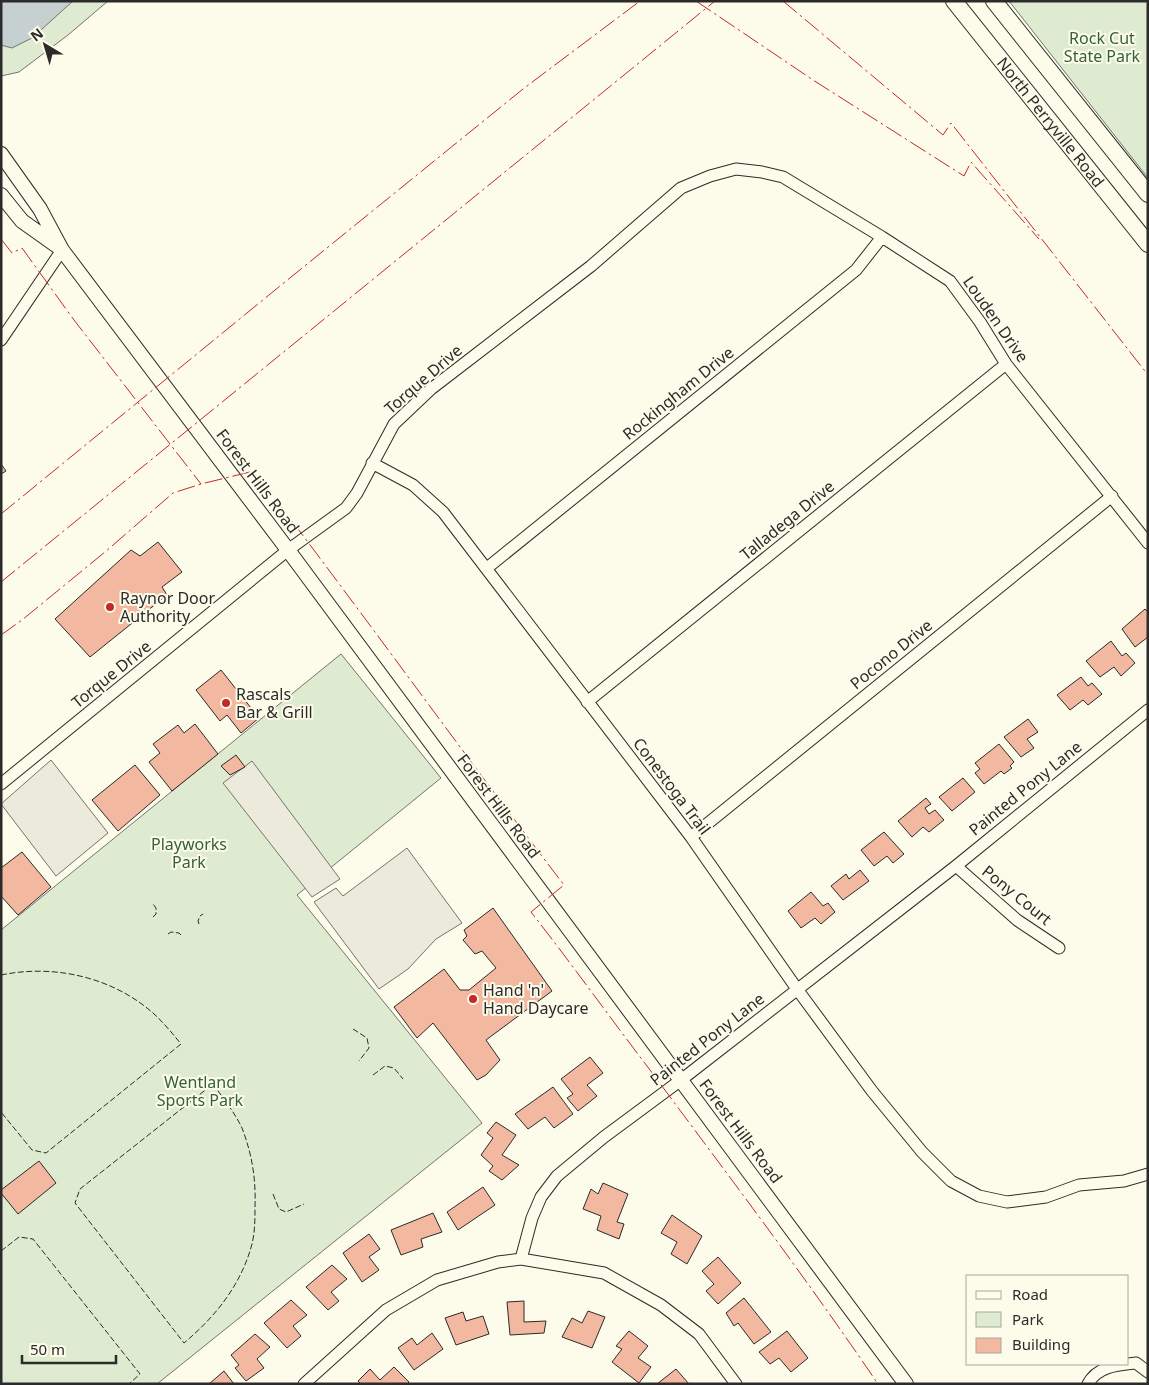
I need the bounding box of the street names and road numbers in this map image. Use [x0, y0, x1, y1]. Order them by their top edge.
street label: North Perryville Road [992, 52, 1109, 192]
street label: Louden Drive [958, 272, 1034, 366]
street label: Torque Drive [379, 339, 467, 419]
street label: Rockingham Drive [618, 341, 738, 445]
street label: Forest Hills Road [211, 424, 305, 538]
street label: Talladega Drive [735, 475, 839, 565]
street label: Pocono Drive [845, 614, 937, 694]
street label: Torque Drive [67, 635, 155, 713]
street label: Conestoga Trail [628, 733, 716, 839]
street label: Painted Pony Lane [964, 736, 1086, 840]
street label: Forest Hills Road [452, 749, 546, 863]
street label: Pony Court [978, 860, 1057, 930]
street label: Painted Pony Lane [645, 987, 769, 1091]
street label: Forest Hills Road [694, 1074, 788, 1188]

